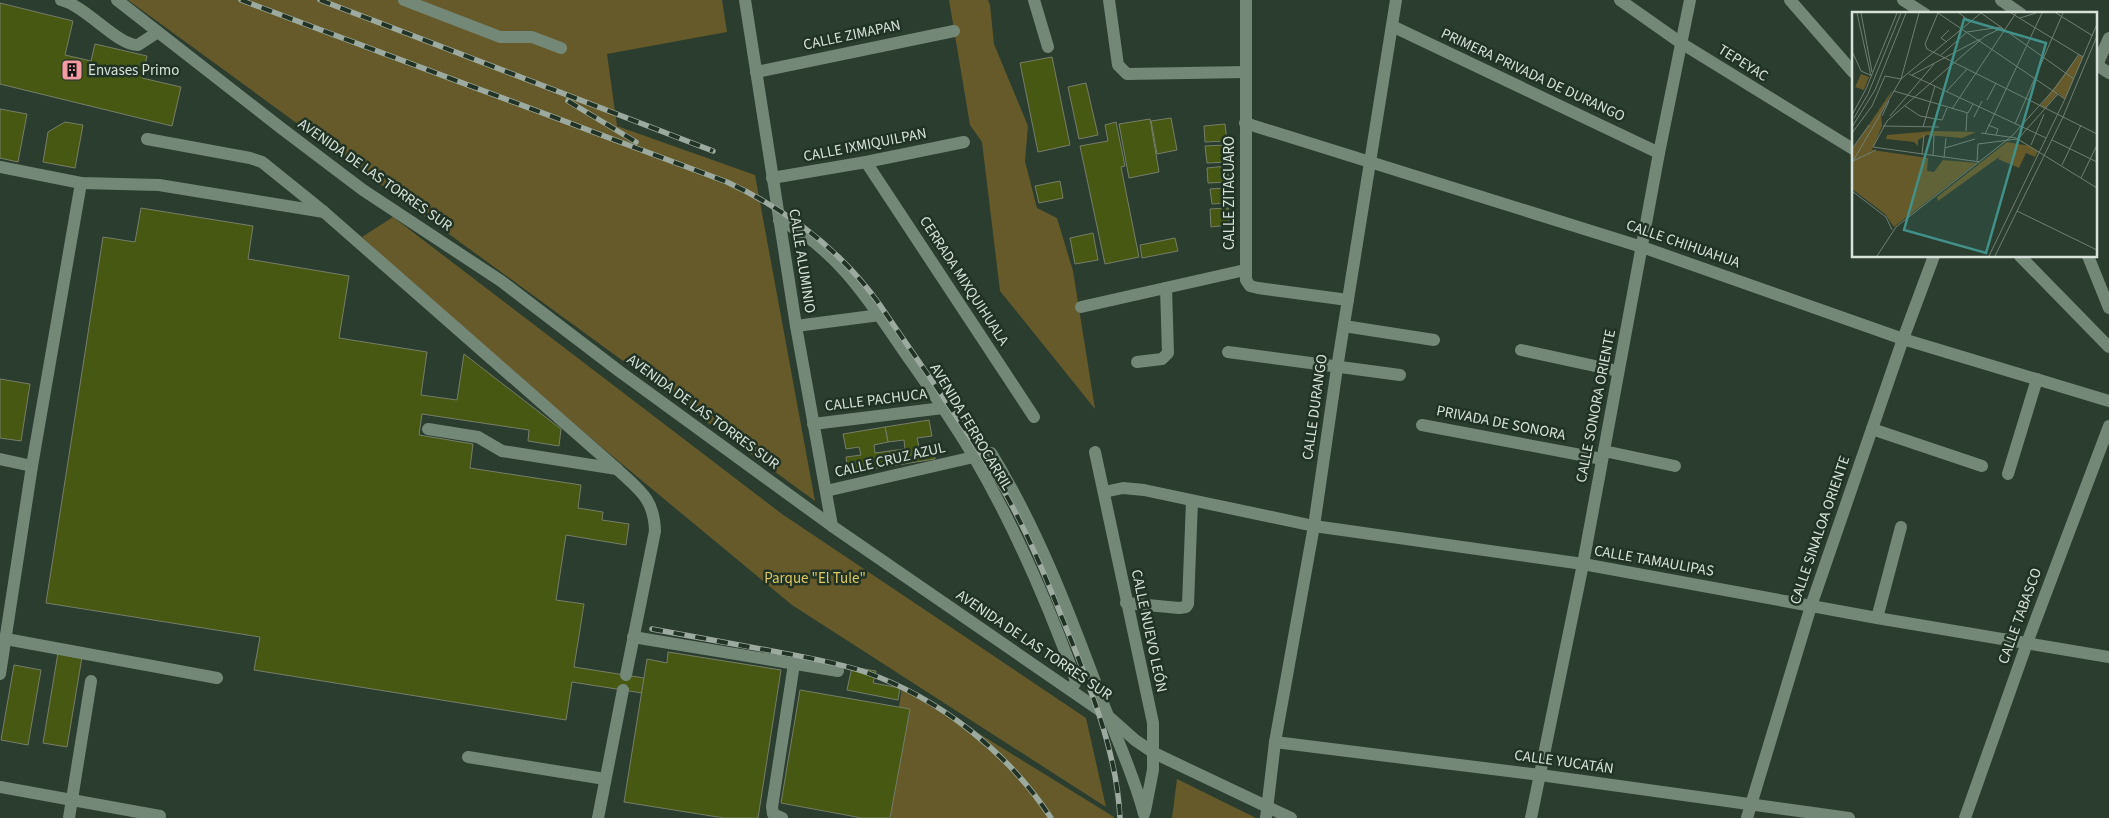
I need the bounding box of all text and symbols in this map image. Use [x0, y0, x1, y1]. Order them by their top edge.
inset map [1852, 12, 2096, 258]
street label: CALLE ZIMAPAN [801, 14, 903, 56]
street label: PRIMERA PRIVADA DE DURANGO [1438, 23, 1628, 127]
street label: TEPEYAC [1714, 39, 1773, 87]
building icon: Envases Primo [60, 58, 84, 82]
place label: Envases Primo [88, 60, 179, 81]
street label: AVENIDA DE LAS TORRES SUR [294, 114, 457, 237]
street label: CALLE IXMIQUILPAN [802, 123, 928, 167]
street label: CALLE ZITACUARO [1219, 136, 1240, 250]
street label: CALLE ALUMINIO [783, 207, 821, 315]
street label: CERRADA MIXQUIHUALA [914, 212, 1014, 351]
street label: CALLE CHIHUAHUA [1623, 215, 1744, 274]
street label: CALLE SONORA ORIENTE [1571, 328, 1621, 484]
street label: AVENIDA DE LAS TORRES SUR [622, 349, 784, 475]
street label: CALLE DURANGO [1297, 353, 1333, 461]
street label: AVENIDA FERROCARRIL [925, 360, 1017, 494]
street label: CALLE PACHUCA [824, 383, 929, 417]
street label: PRIVADA DE SONORA [1435, 400, 1568, 446]
street label: CALLE CRUZ AZUL [833, 437, 947, 483]
street label: CALLE SINALOA ORIENTE [1785, 453, 1855, 607]
street label: CALLE TAMAULIPAS [1592, 540, 1716, 582]
street label: CALLE TABASCO [1993, 565, 2047, 667]
park label: Parque "El Tule" [764, 568, 866, 589]
street label: CALLE NUEVO LEÓN [1126, 568, 1172, 694]
street label: AVENIDA DE LAS TORRES SUR [952, 585, 1116, 705]
street label: CALLE YUCATÁN [1513, 745, 1615, 779]

